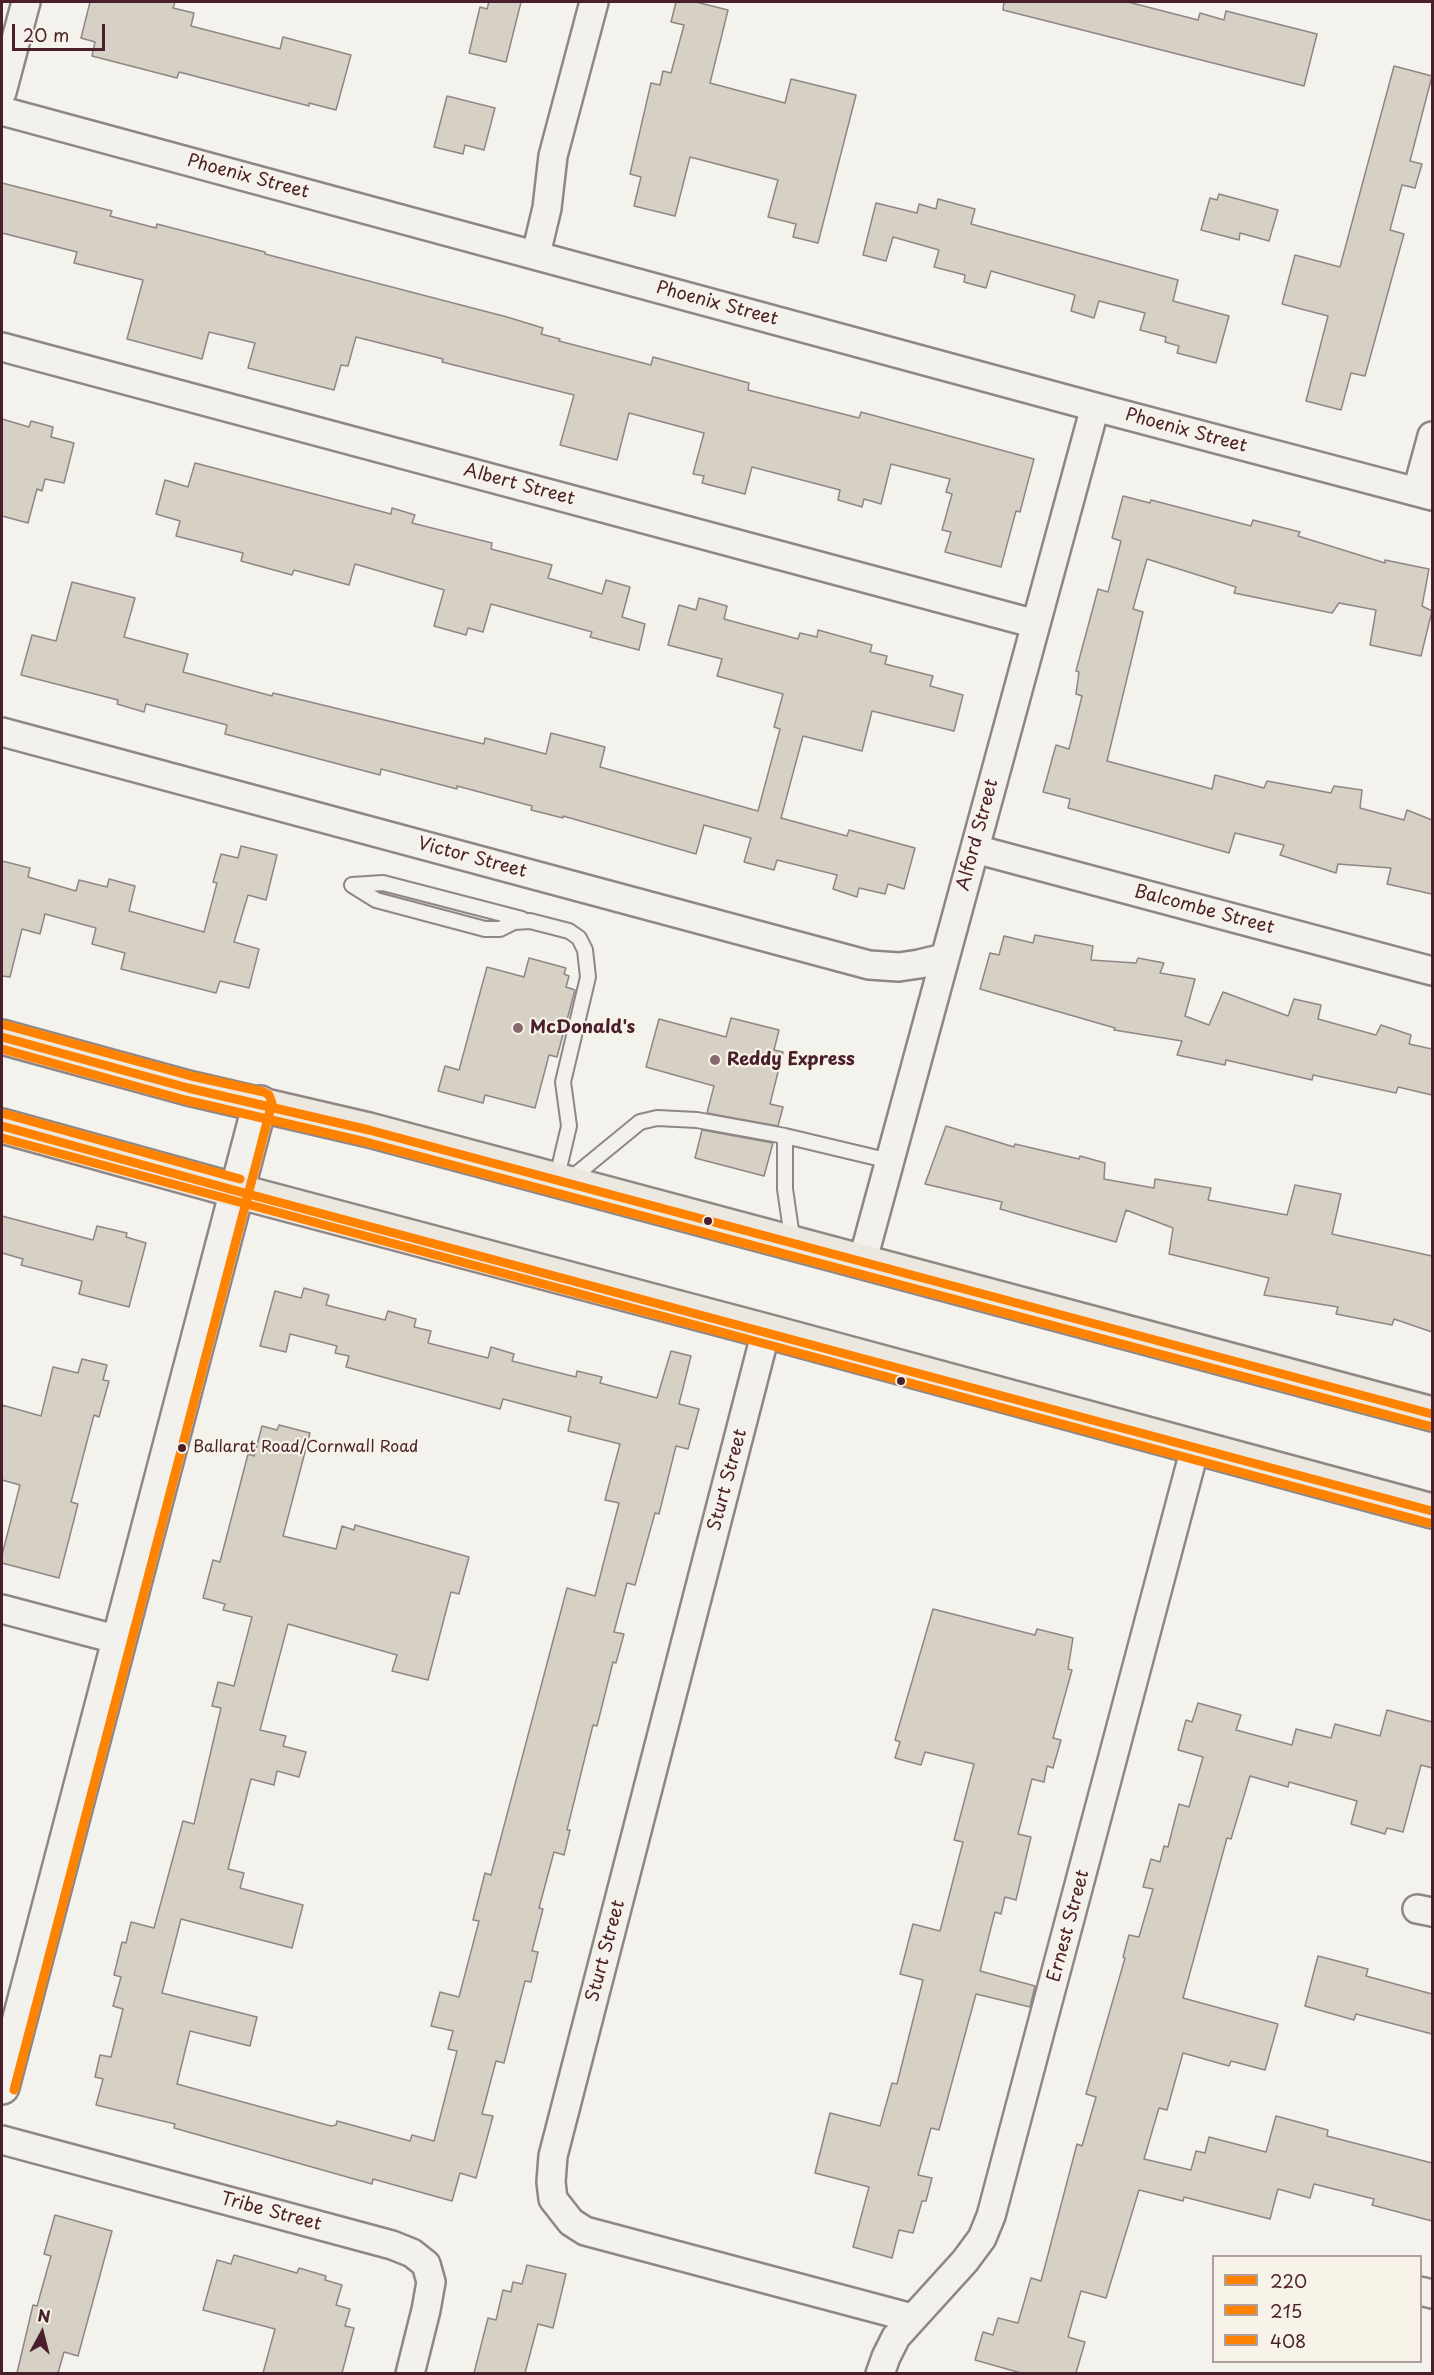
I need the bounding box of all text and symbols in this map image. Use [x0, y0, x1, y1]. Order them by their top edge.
scale bar [15, 12, 108, 50]
text: 20 m [23, 21, 69, 48]
street label: Phoenix Street [185, 150, 311, 204]
street label: Phoenix Street [654, 277, 780, 331]
street label: Phoenix Street [1123, 404, 1249, 458]
street label: Albert Street [461, 460, 577, 510]
street label: Alford Street [953, 777, 1003, 893]
street label: Victor Street [415, 833, 529, 883]
street label: Balcombe Street [1132, 881, 1276, 939]
place label: McDonald's [530, 1017, 635, 1039]
marker: McDonald's [511, 1021, 525, 1035]
place label: Reddy Express [727, 1049, 855, 1071]
marker: Reddy Express [708, 1053, 722, 1067]
unlabelled marker [702, 1215, 714, 1227]
unlabelled marker [895, 1375, 907, 1387]
street label: Sturt Street [704, 1427, 752, 1533]
place label: Ballarat Road/Cornwall Road [193, 1438, 418, 1458]
marker: Ballarat Road/Cornwall Road [176, 1442, 188, 1454]
street label: Ernest Street [1044, 1868, 1094, 1984]
street label: Sturt Street [582, 1898, 630, 2004]
street label: Tribe Street [218, 2188, 324, 2236]
legend [1212, 2255, 1422, 2363]
text: 220 [1270, 2267, 1307, 2294]
text: 215 [1270, 2297, 1302, 2324]
text: N [36, 2302, 52, 2328]
north arrow [12, 2303, 72, 2363]
text: 408 [1270, 2327, 1306, 2354]

